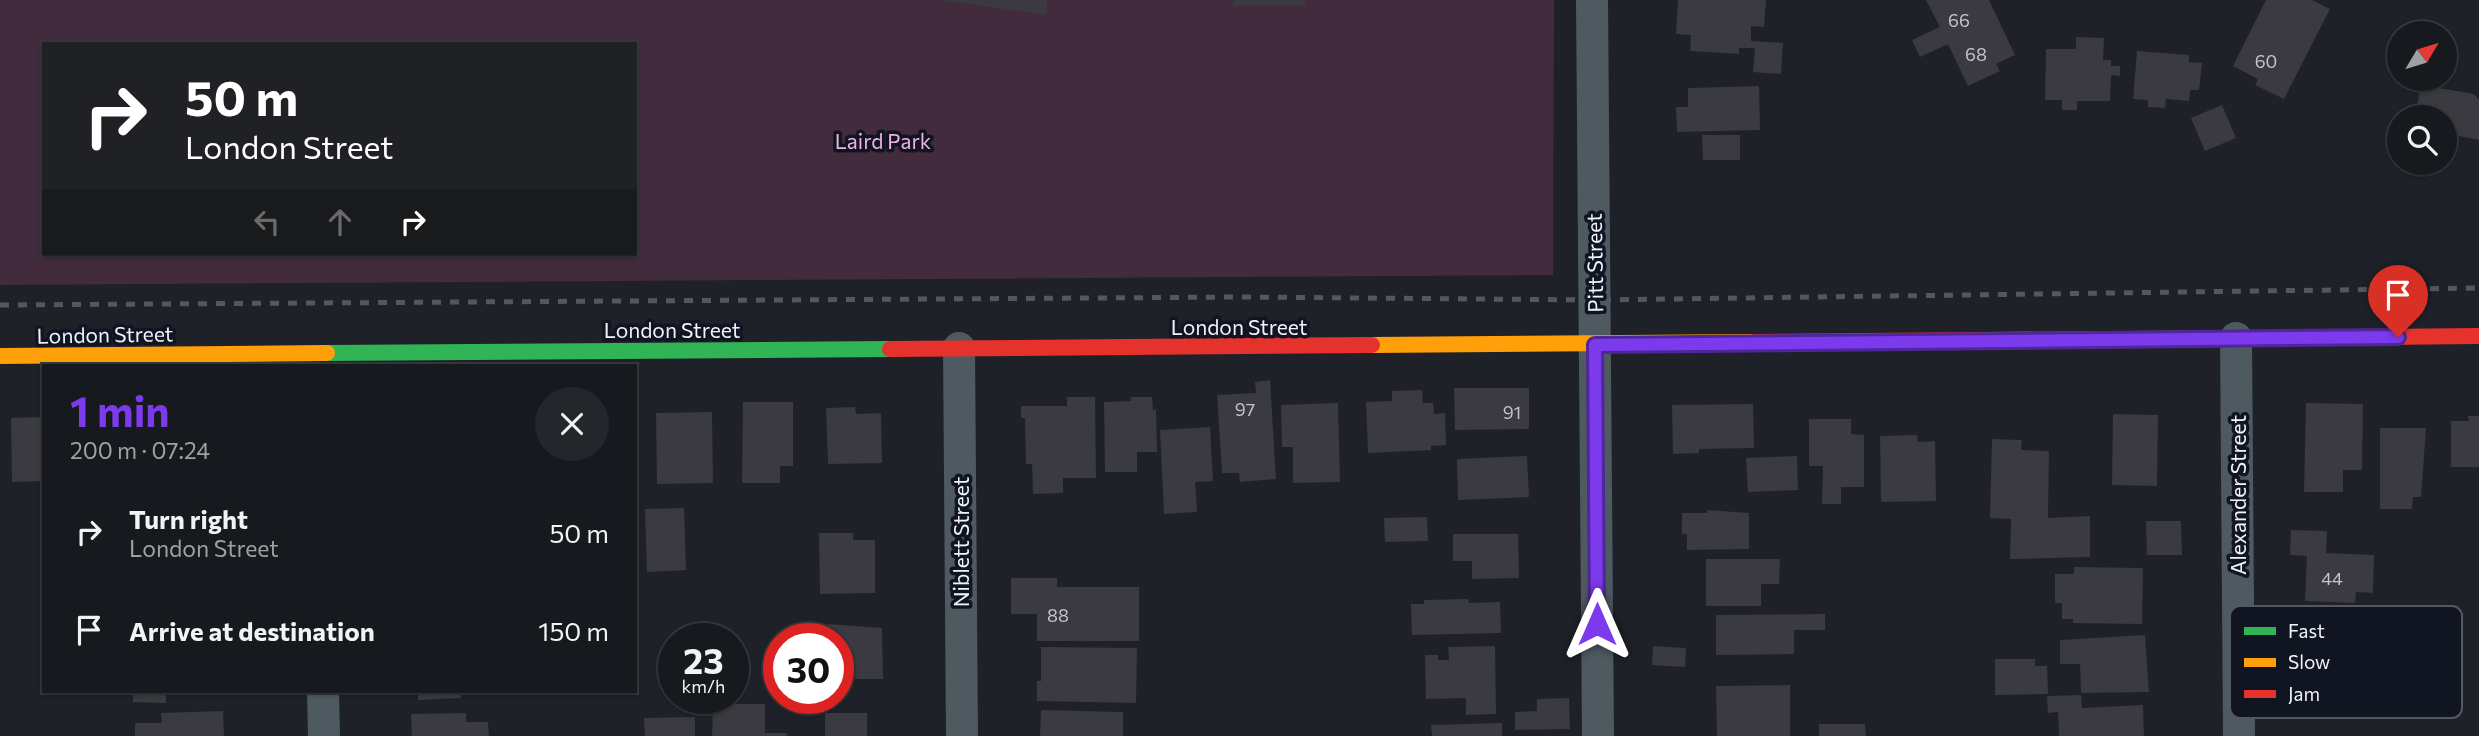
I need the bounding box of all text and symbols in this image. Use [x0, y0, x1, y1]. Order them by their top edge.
house number: 66 [1948, 9, 1970, 31]
north arrow [2387, 21, 2457, 91]
map controls [2387, 21, 2457, 175]
house number: 68 [1965, 43, 1987, 65]
house number: 60 [2255, 50, 2277, 72]
text: 50 m [185, 66, 298, 126]
icon: right [70, 70, 161, 161]
button: search [2387, 105, 2457, 175]
text: London Street [185, 126, 393, 166]
park label: Laird Park [835, 128, 931, 153]
icon: left [248, 203, 286, 241]
icon: ahead [321, 203, 359, 241]
icon: right [394, 203, 432, 241]
street label: Pitt Street [1581, 213, 1607, 313]
pin [2368, 265, 2428, 337]
icon: arrive [2379, 276, 2417, 314]
street label: London Street [1171, 314, 1307, 339]
street label: London Street [604, 317, 740, 342]
street label: London Street [36, 320, 174, 348]
text: 1 min [70, 384, 170, 436]
button: close [535, 387, 609, 461]
house number: 97 [1235, 398, 1255, 420]
house number: 91 [1503, 401, 1521, 423]
street label: Alexander Street [2225, 415, 2250, 575]
text: 200 m · 07:24 [70, 436, 210, 464]
street label: Niblett Street [948, 477, 973, 607]
text: Turn right [129, 503, 248, 534]
icon: right [70, 513, 108, 551]
text: 50 m [549, 517, 609, 548]
text: London Street [129, 534, 279, 562]
house number: 44 [2321, 567, 2343, 589]
position arrow [1560, 587, 1634, 661]
house number: 88 [1047, 604, 1069, 626]
legend [2230, 606, 2462, 718]
icon: arrive [70, 611, 108, 649]
text: Arrive at destination [129, 615, 375, 646]
text: 150 m [538, 615, 609, 646]
text: Fast [2288, 619, 2325, 642]
speed limit sign: 30 [763, 623, 854, 714]
text: 23 [683, 638, 724, 681]
text: Slow [2288, 650, 2330, 673]
text: km/h [682, 675, 725, 697]
text: Jam [2288, 682, 2320, 705]

